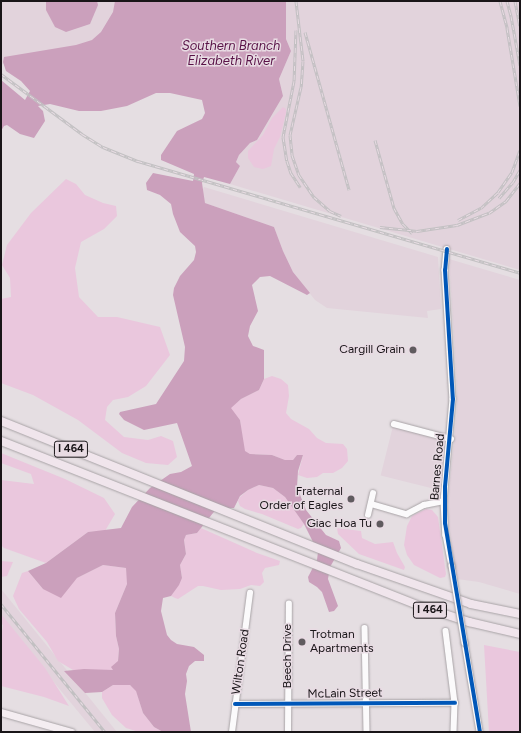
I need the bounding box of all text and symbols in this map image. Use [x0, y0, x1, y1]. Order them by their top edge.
water label: Southern Branch Elizabeth River [182, 39, 280, 70]
place label: Cargill Grain [339, 343, 405, 357]
marker: Cargill Grain [408, 345, 418, 355]
street label: Barnes Road [428, 433, 448, 501]
road number: I 464 [53, 440, 89, 458]
place label: Fraternal Order of Eagles [260, 485, 343, 513]
marker: Fraternal Order of Eagles [346, 494, 356, 504]
place label: Giac Hoa Tu [307, 517, 372, 531]
marker: Giac Hoa Tu [375, 519, 385, 529]
road number: I 464 [412, 601, 448, 619]
street label: Beech Drive [281, 624, 295, 688]
street label: Wilton Road [229, 628, 253, 696]
place label: Trotman Apartments [310, 628, 374, 656]
marker: Trotman Apartments [297, 637, 307, 647]
street label: McLain Street [307, 686, 383, 702]

